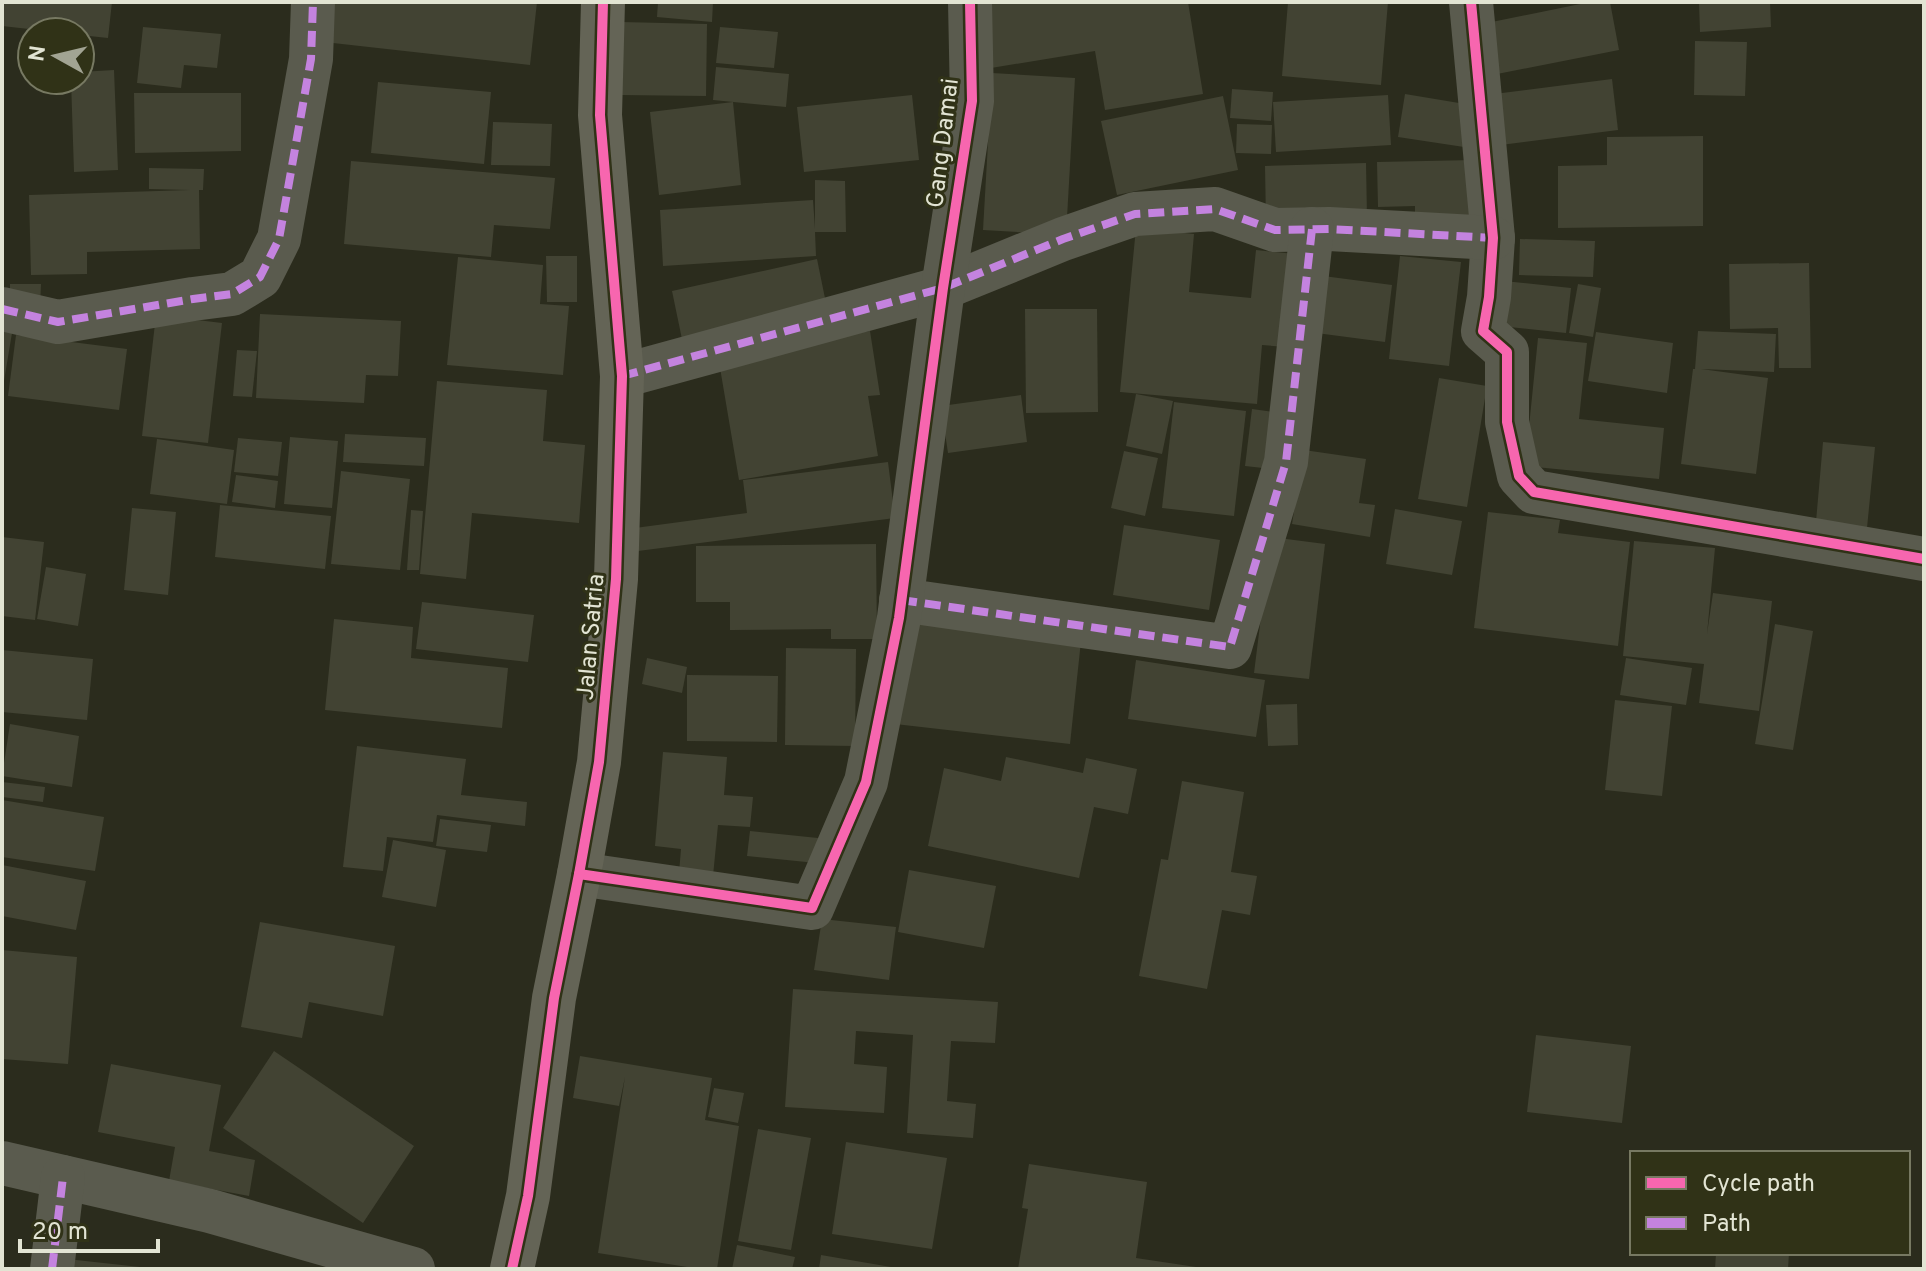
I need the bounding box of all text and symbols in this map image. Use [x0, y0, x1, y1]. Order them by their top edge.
north arrow [16, 16, 96, 96]
text: N [24, 44, 53, 63]
street label: Gang Damai [921, 77, 967, 210]
street label: Jalan Satria [572, 573, 612, 702]
legend [1630, 1151, 1910, 1255]
text: Cycle path [1702, 1170, 1815, 1200]
scale bar [20, 1203, 158, 1253]
text: Path [1702, 1210, 1751, 1240]
text: 20 m [32, 1218, 88, 1248]

